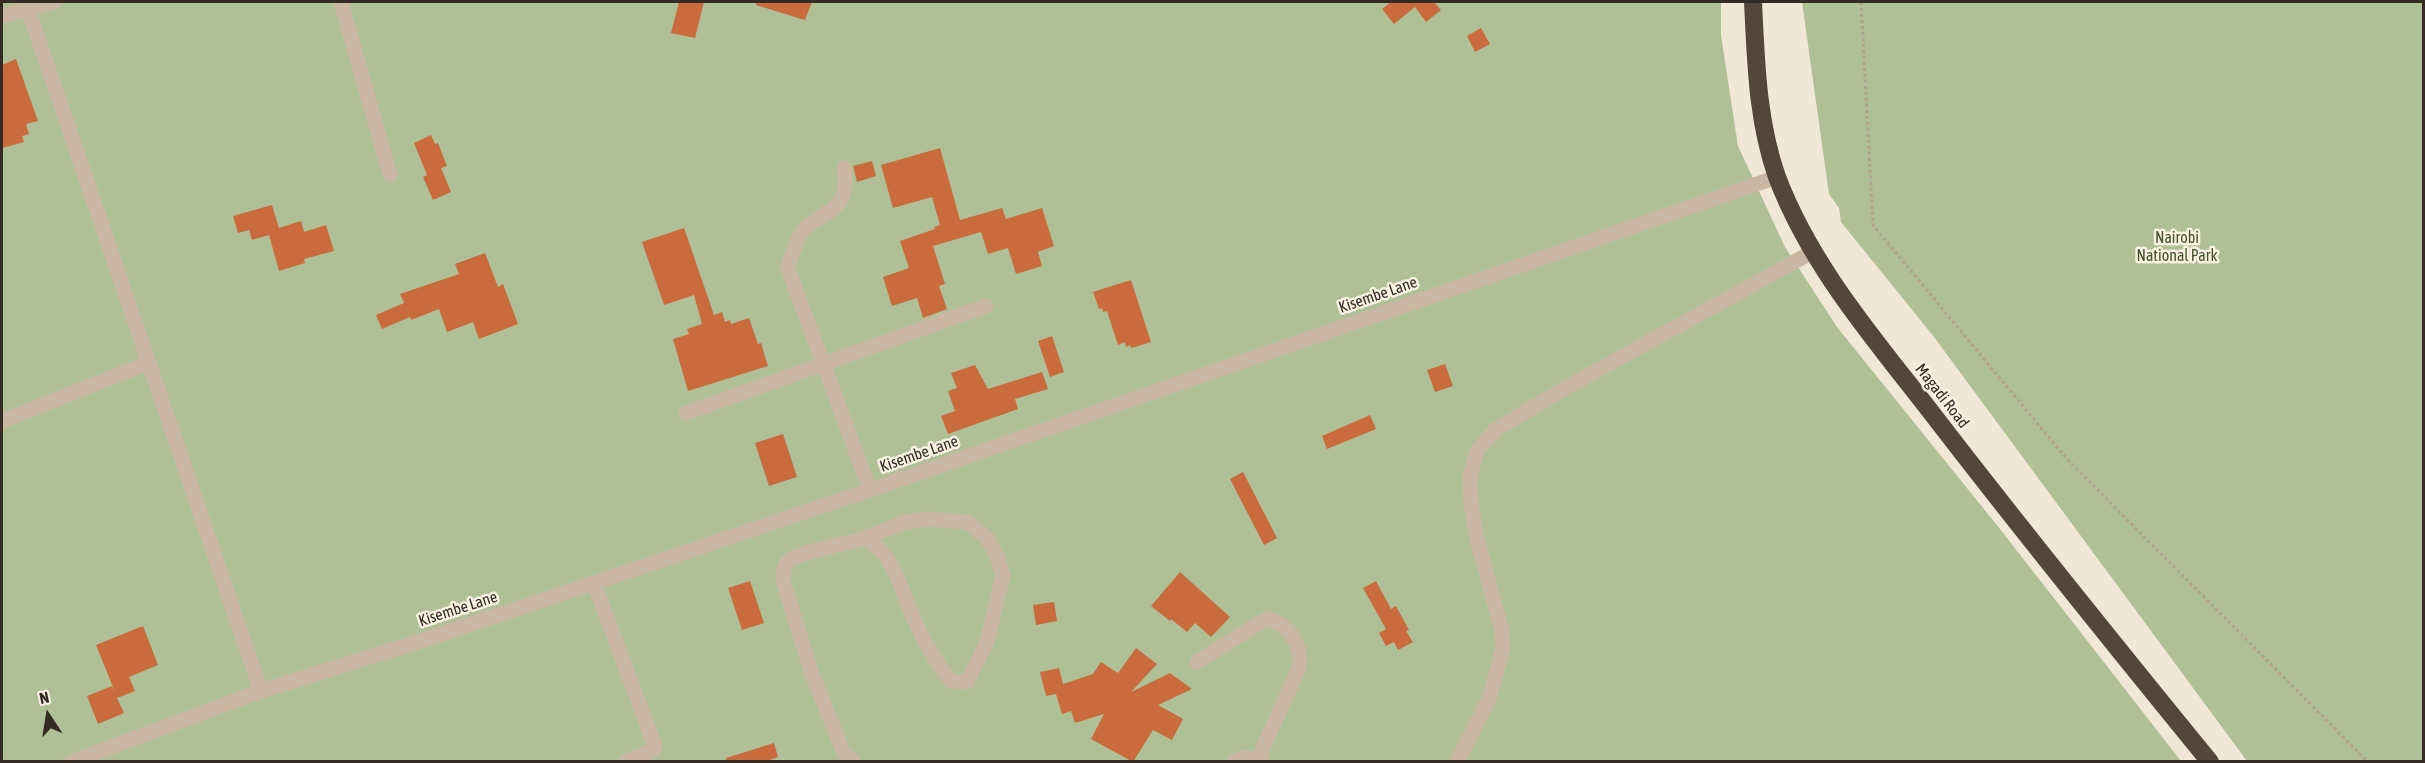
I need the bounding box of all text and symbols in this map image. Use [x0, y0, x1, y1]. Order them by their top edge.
park label: Nairobi National Park [2136, 228, 2218, 266]
street label: Kisembe Lane [1336, 273, 1420, 317]
street label: Magadi Road [1911, 360, 1973, 432]
street label: Kisembe Lane [877, 432, 961, 476]
street label: Kisembe Lane [416, 587, 500, 631]
north arrow [18, 685, 78, 745]
text: N [38, 688, 51, 707]

